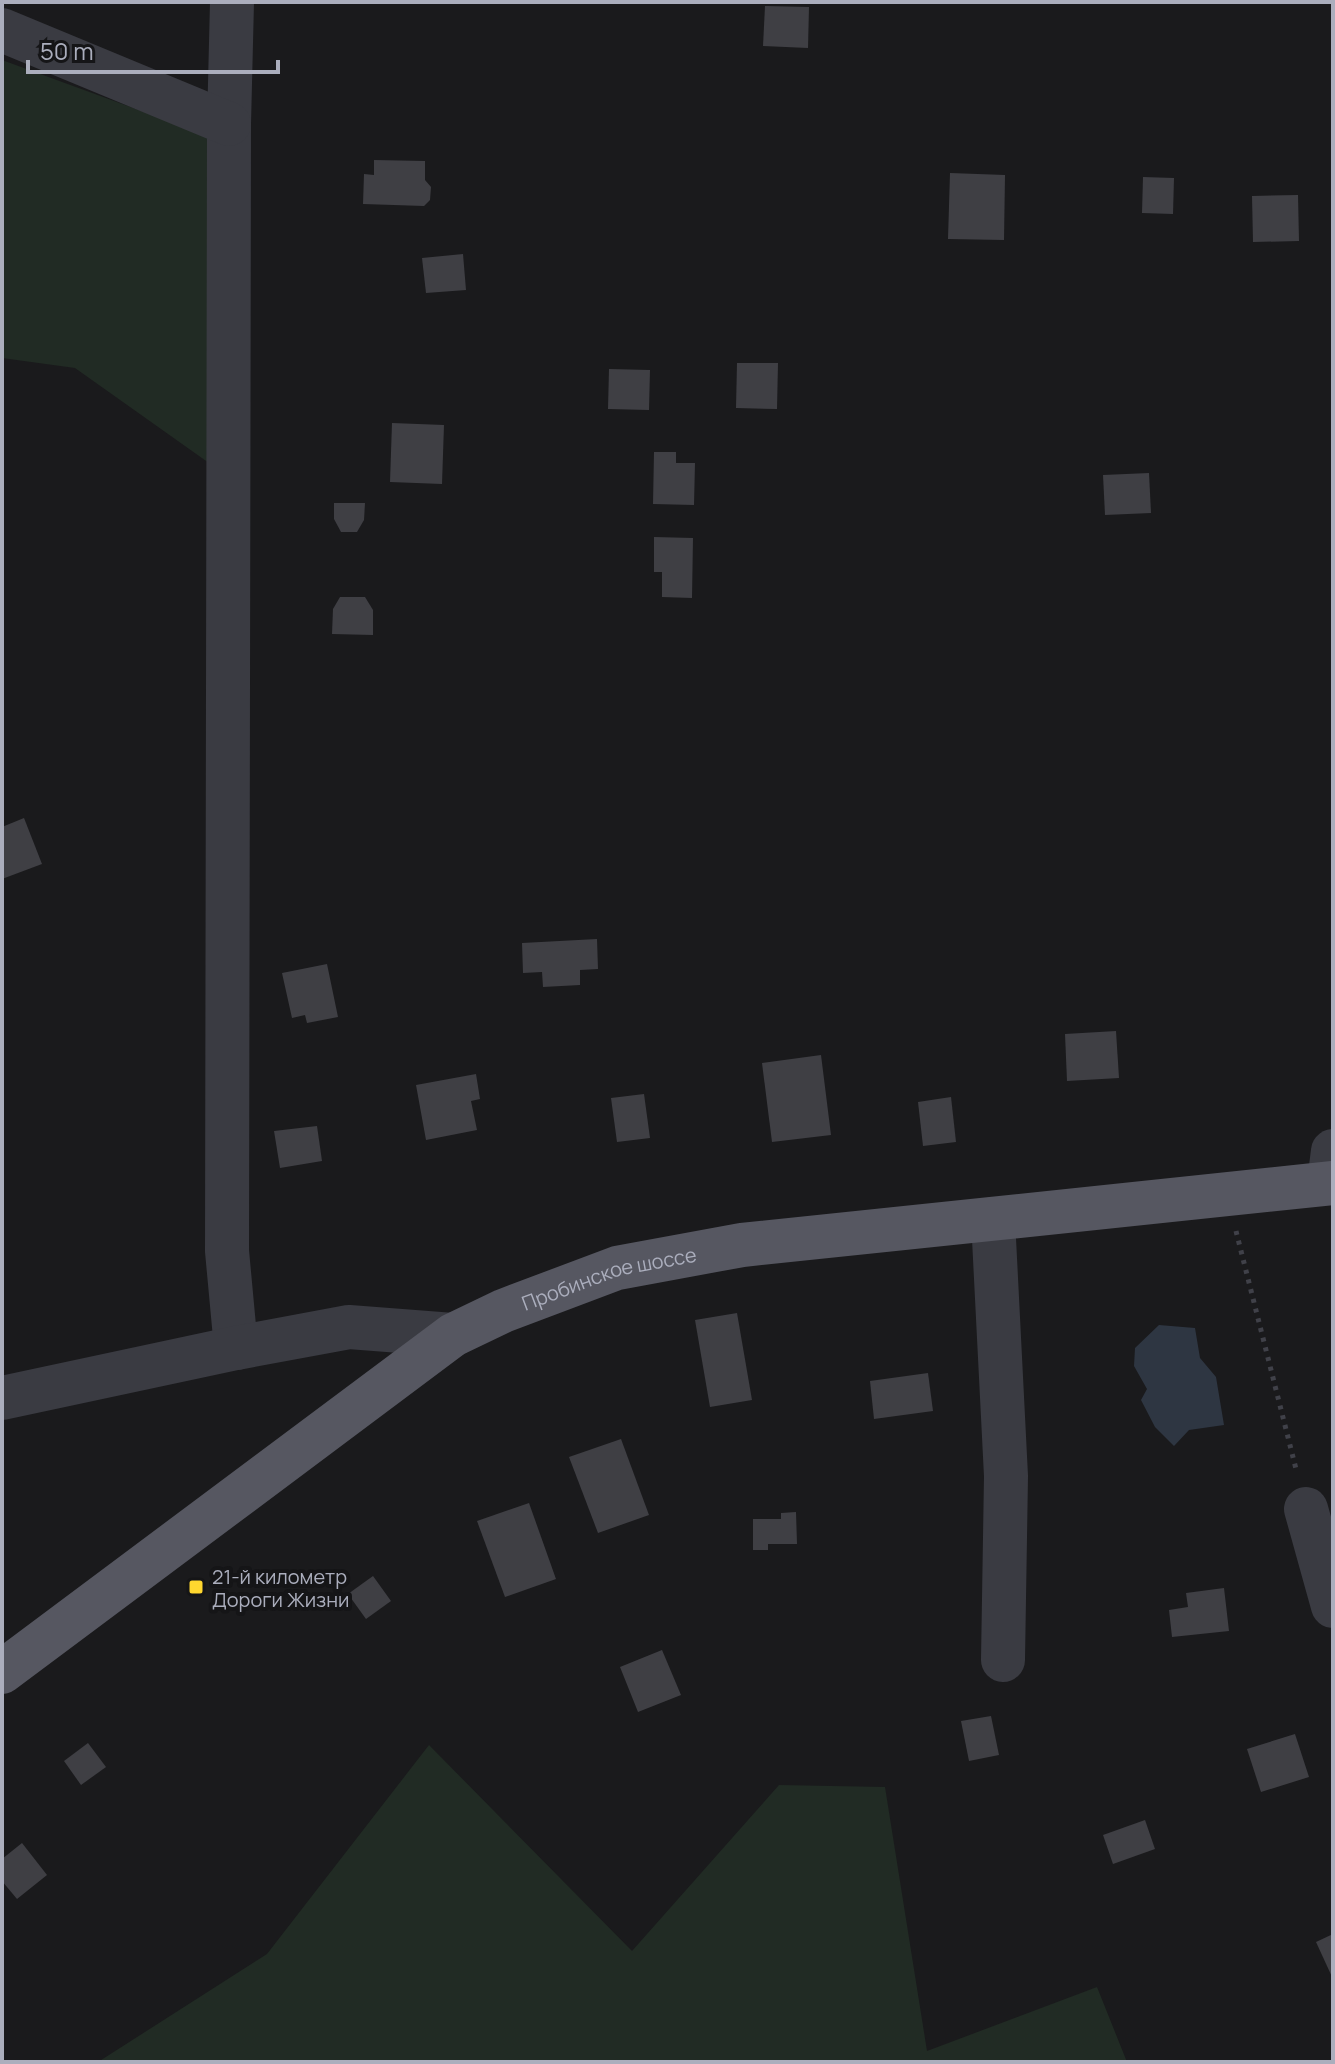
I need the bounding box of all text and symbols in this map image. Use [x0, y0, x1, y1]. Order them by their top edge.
scale bar [28, 24, 278, 74]
text: 50 m [40, 34, 94, 67]
street label: Пробинское шоссе [518, 1240, 698, 1316]
place label: 21-й километр Дороги Жизни [212, 1563, 349, 1613]
marker: 21-й километр Дороги Жизни [187, 1578, 205, 1596]

